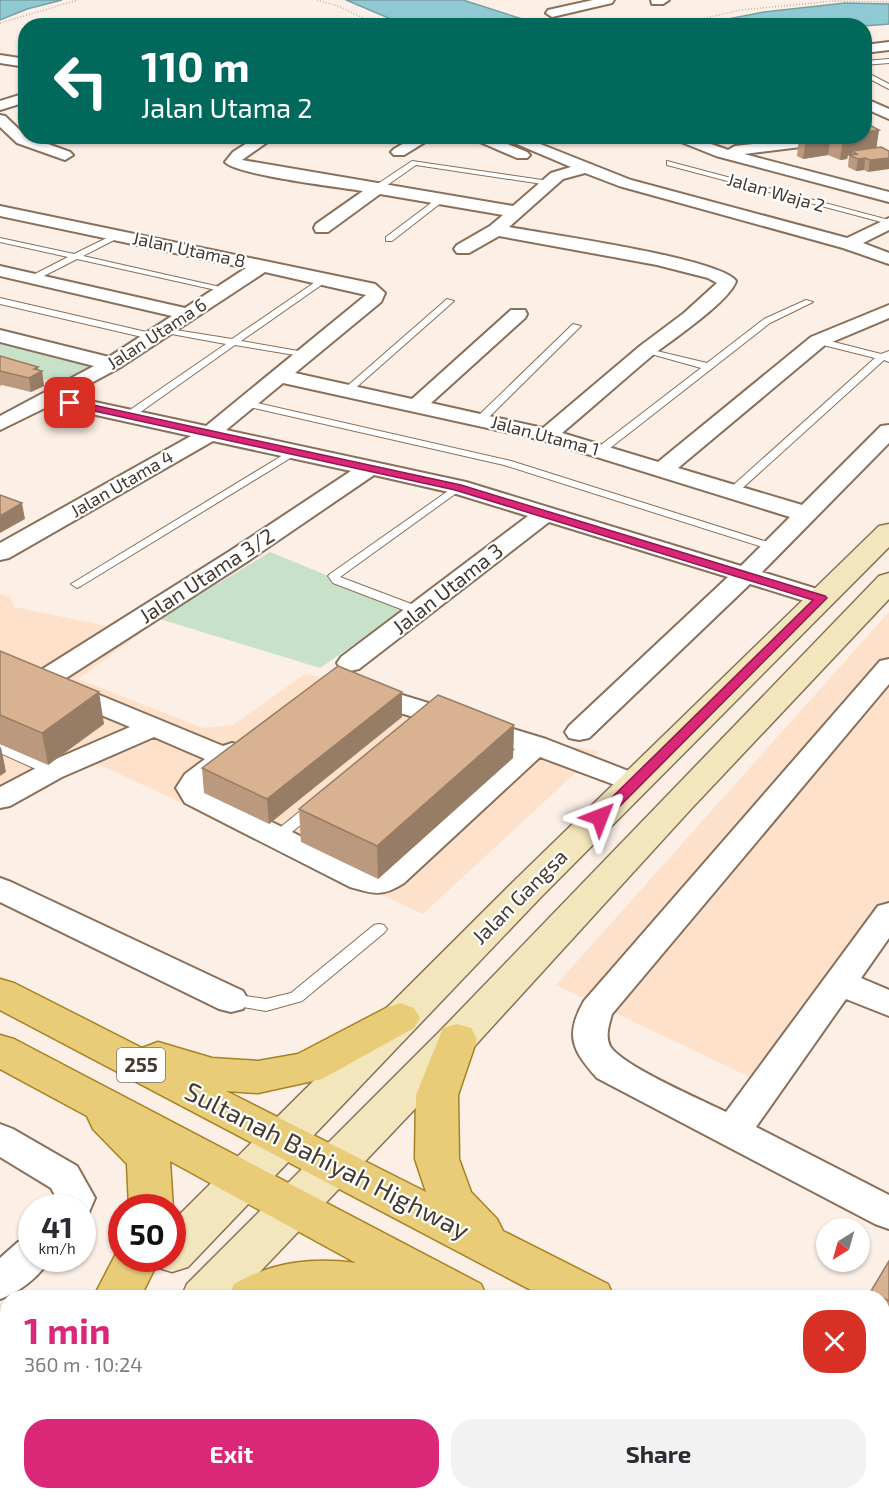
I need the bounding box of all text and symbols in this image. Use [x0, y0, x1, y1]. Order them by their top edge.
text: 110 m [141, 40, 250, 90]
icon: left [42, 42, 120, 120]
text: Jalan Utama 2 [141, 91, 312, 123]
street label: Jalan Waja 2 [725, 168, 828, 216]
street label: Jalan Utama 8 [131, 226, 248, 272]
street label: Jalan Utama 6 [102, 293, 210, 374]
pin [44, 377, 95, 428]
icon: arrive [53, 386, 86, 419]
street label: Jalan Utama 1 [489, 410, 602, 460]
street label: Jalan Utama 4 [66, 445, 177, 521]
street label: Jalan Utama 3/2 [134, 522, 278, 628]
street label: Jalan Utama 3 [387, 537, 507, 639]
position arrow [568, 785, 632, 849]
street label: Jalan Gangsa [466, 843, 572, 949]
road number: 255 [117, 1048, 165, 1082]
street label: Sultanah Bahiyah Highway [180, 1074, 475, 1245]
speed limit sign: 50 [108, 1194, 186, 1272]
text: 41 [41, 1208, 73, 1244]
north arrow [816, 1218, 870, 1272]
map controls [816, 1218, 870, 1272]
text: km/h [38, 1239, 76, 1257]
text: 1 min [24, 1308, 111, 1351]
button: close [803, 1310, 866, 1373]
text: 360 m · 10:24 [24, 1352, 143, 1376]
button: Exit [24, 1419, 439, 1488]
button: Share [451, 1419, 866, 1488]

